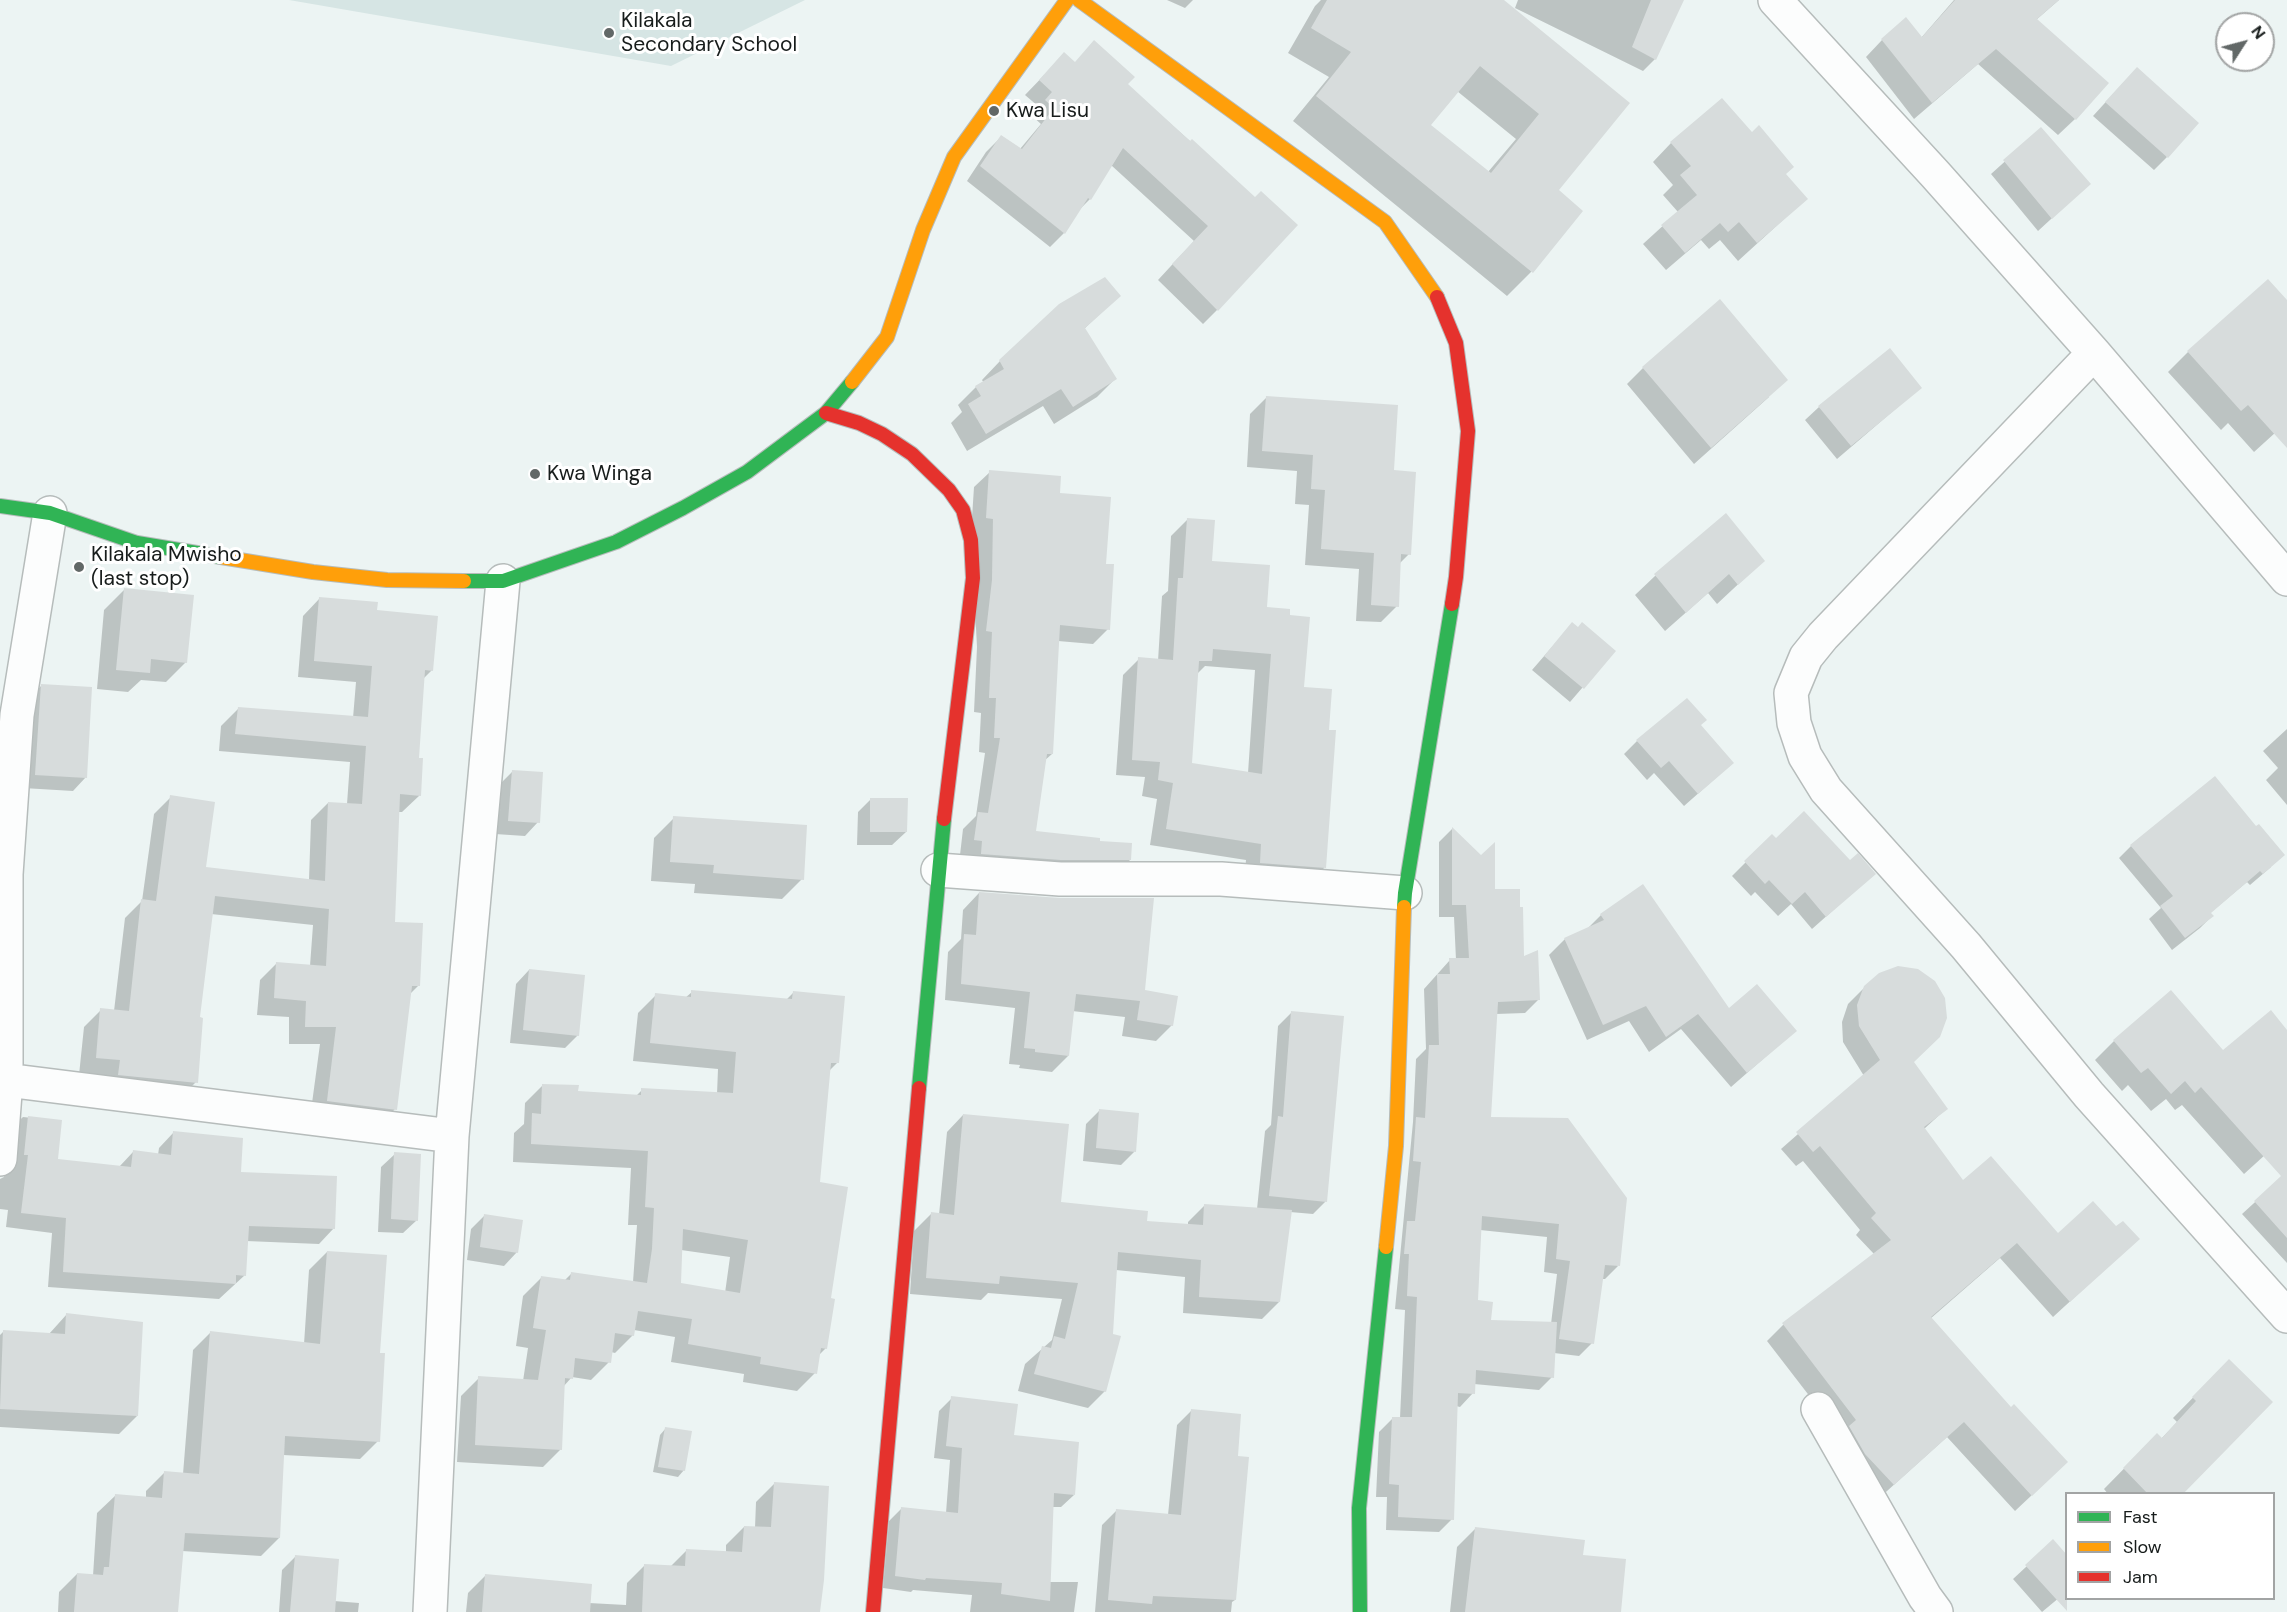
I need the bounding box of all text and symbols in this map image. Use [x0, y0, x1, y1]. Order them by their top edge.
place label: Kilakala Secondary School [621, 8, 797, 58]
north arrow [2215, 12, 2275, 72]
text: N [2246, 21, 2270, 43]
marker: Kilakala Secondary School [602, 26, 616, 40]
place label: Kwa Lisu [1006, 98, 1089, 124]
marker: Kwa Lisu [987, 104, 1001, 118]
place label: Kwa Winga [547, 461, 652, 487]
marker: Kwa Winga [528, 467, 542, 481]
place label: Kilakala Mwisho (last stop) [91, 542, 242, 592]
marker: Kilakala Mwisho (last stop) [72, 560, 86, 574]
legend [2065, 1492, 2275, 1600]
text: Fast [2123, 1505, 2158, 1529]
text: Slow [2123, 1535, 2162, 1559]
text: Jam [2123, 1565, 2158, 1589]

